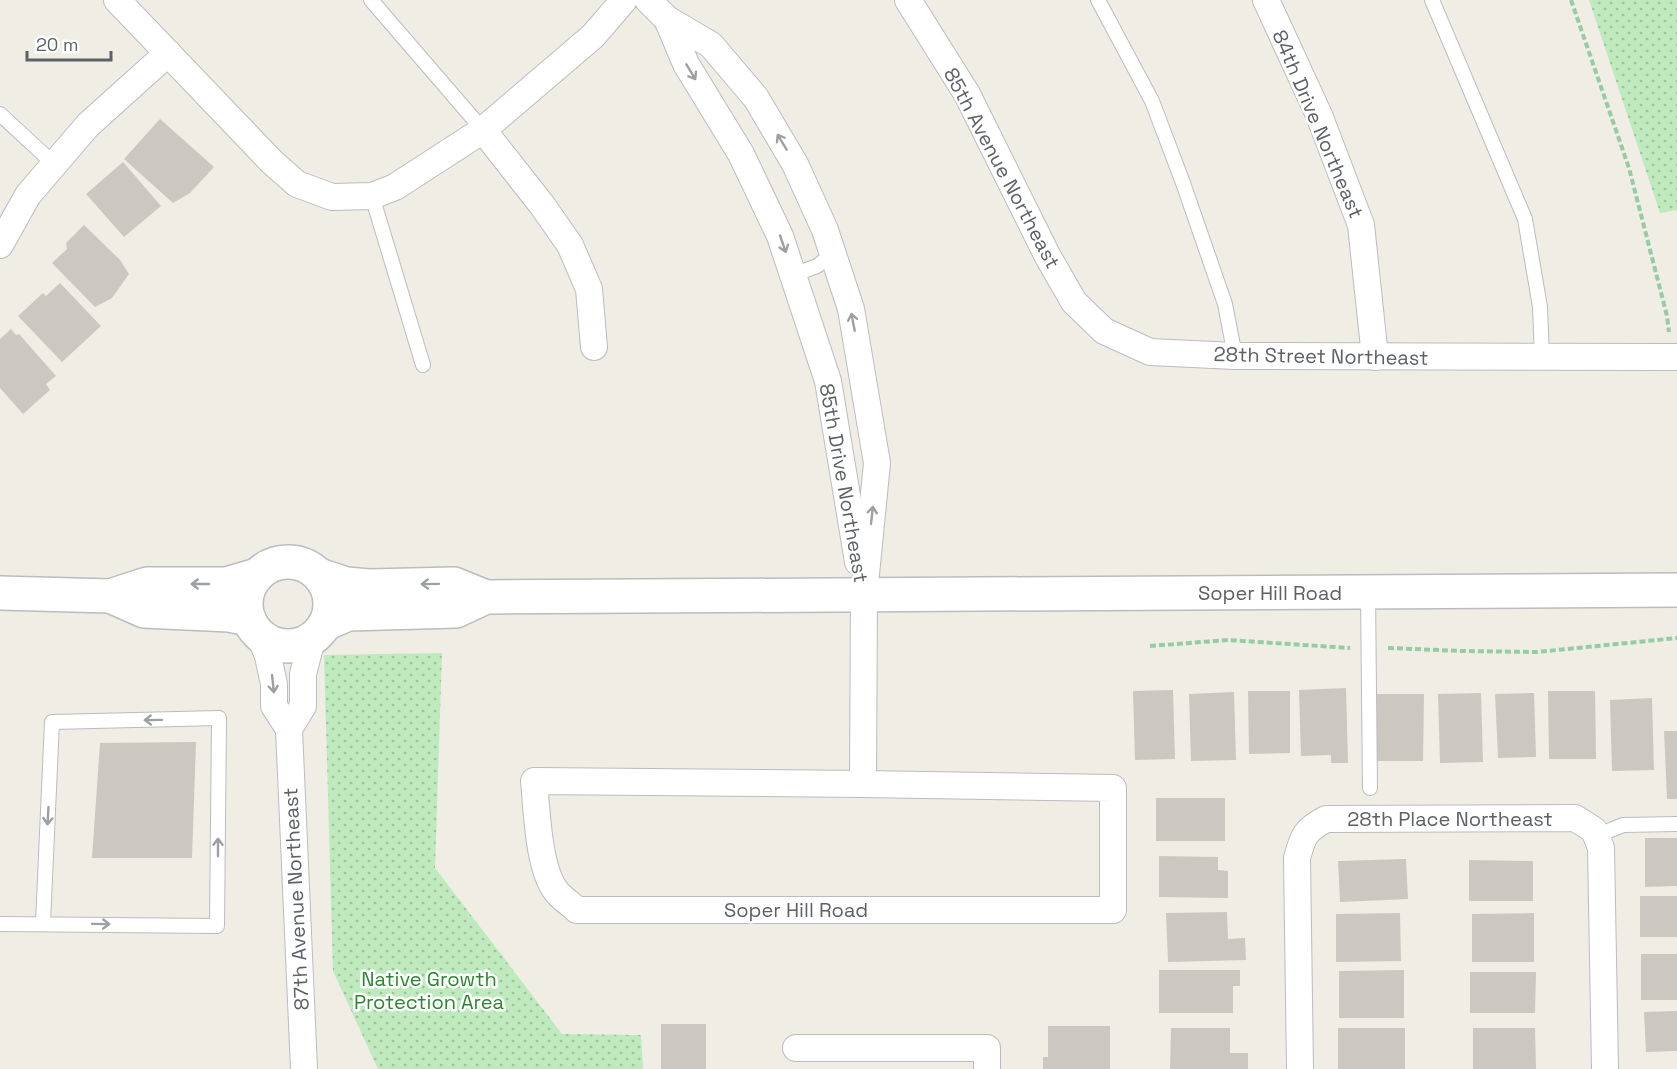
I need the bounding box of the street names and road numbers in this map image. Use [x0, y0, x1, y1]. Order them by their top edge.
street label: 84th Drive Northeast [1267, 26, 1369, 222]
street label: 85th Avenue Northeast [938, 63, 1066, 273]
street label: 28th Street Northeast [1213, 341, 1429, 371]
street label: 85th Drive Northeast [814, 382, 874, 584]
street label: Soper Hill Road [1198, 580, 1342, 606]
street label: 87th Avenue Northeast [277, 787, 315, 1011]
street label: 28th Place Northeast [1347, 806, 1553, 832]
street label: Soper Hill Road [724, 897, 868, 923]

